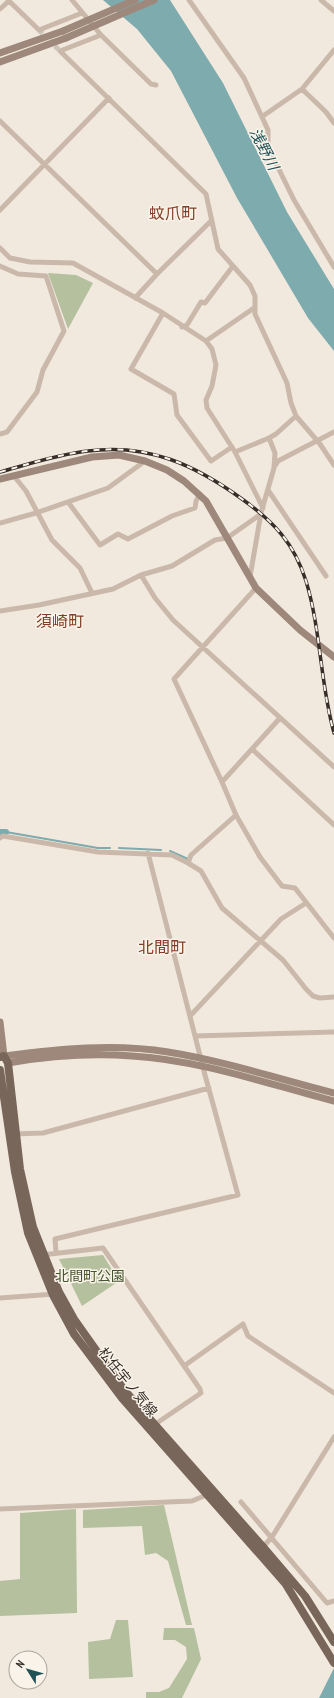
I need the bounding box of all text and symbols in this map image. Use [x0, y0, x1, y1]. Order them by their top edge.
water label: 浅野川 [246, 124, 284, 175]
district label: 蚊爪町 [149, 203, 197, 223]
district label: 須崎町 [36, 611, 84, 631]
district label: 北間町 [138, 937, 186, 957]
park label: 北間町公園 [55, 1267, 125, 1285]
street label: 松任宇ノ気線 [95, 1344, 161, 1420]
north arrow [8, 1650, 48, 1690]
text: N [13, 1657, 27, 1671]

